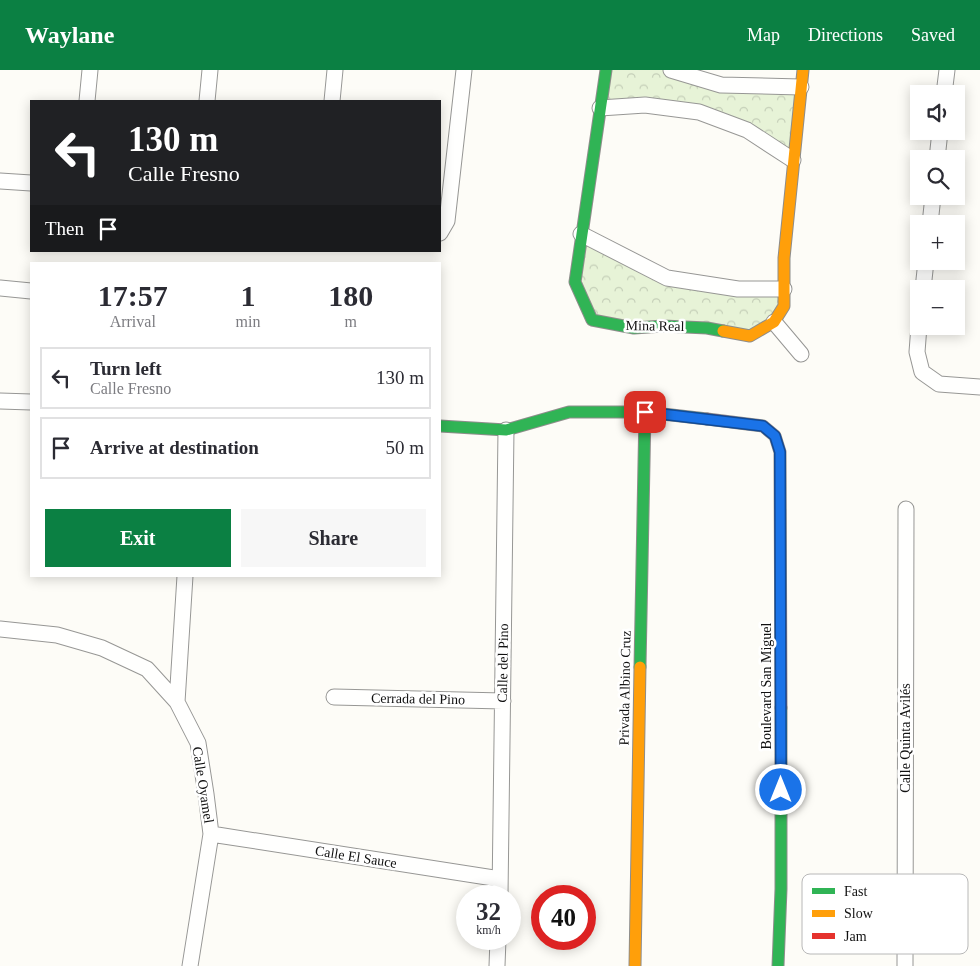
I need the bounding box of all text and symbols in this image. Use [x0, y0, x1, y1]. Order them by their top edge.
text: Waylane [25, 22, 114, 48]
text: Map [747, 25, 780, 45]
text: Directions [808, 25, 883, 45]
text: Saved [911, 25, 955, 45]
map controls [910, 85, 965, 335]
button: sound [910, 85, 965, 140]
icon: left [45, 120, 110, 185]
text: 130 m [128, 120, 218, 159]
button: search [910, 150, 965, 205]
text: Calle Fresno [128, 161, 240, 186]
icon: arrive [94, 215, 122, 243]
button: + [910, 215, 965, 270]
text: Then [45, 218, 84, 239]
text: 17:57 [98, 279, 168, 312]
text: 1 [240, 279, 255, 312]
text: 180 [328, 279, 373, 312]
button: − [910, 280, 965, 335]
text: Arrival [110, 313, 156, 330]
text: min [236, 313, 260, 330]
text: m [344, 313, 357, 330]
street label: Mina Real [626, 318, 685, 334]
text: Turn left [90, 358, 162, 379]
icon: left [47, 364, 75, 392]
text: 130 m [376, 367, 424, 388]
text: Calle Fresno [90, 380, 171, 397]
pin [624, 391, 666, 433]
icon: arrive [631, 398, 659, 426]
icon: arrive [47, 434, 75, 462]
text: Arrive at destination [90, 437, 259, 458]
text: 50 m [385, 437, 424, 458]
button: Exit [45, 509, 231, 567]
button: Share [241, 509, 426, 567]
street label: Calle del Pino [495, 623, 511, 703]
street label: Boulevard San Miguel [759, 623, 774, 749]
street label: Privada Albino Cruz [616, 630, 634, 746]
street label: Calle Quinta Avilés [898, 683, 913, 793]
street label: Cerrada del Pino [371, 691, 465, 707]
street label: Calle Oyamel [190, 746, 216, 824]
position arrow [754, 763, 806, 815]
street label: Calle El Sauce [314, 843, 398, 871]
legend [802, 874, 968, 954]
text: Fast [844, 884, 867, 899]
speed limit sign: 40 [531, 885, 596, 950]
text: 32 [476, 898, 501, 925]
text: Slow [844, 906, 874, 921]
text: km/h [476, 923, 501, 937]
text: Jam [844, 929, 867, 944]

